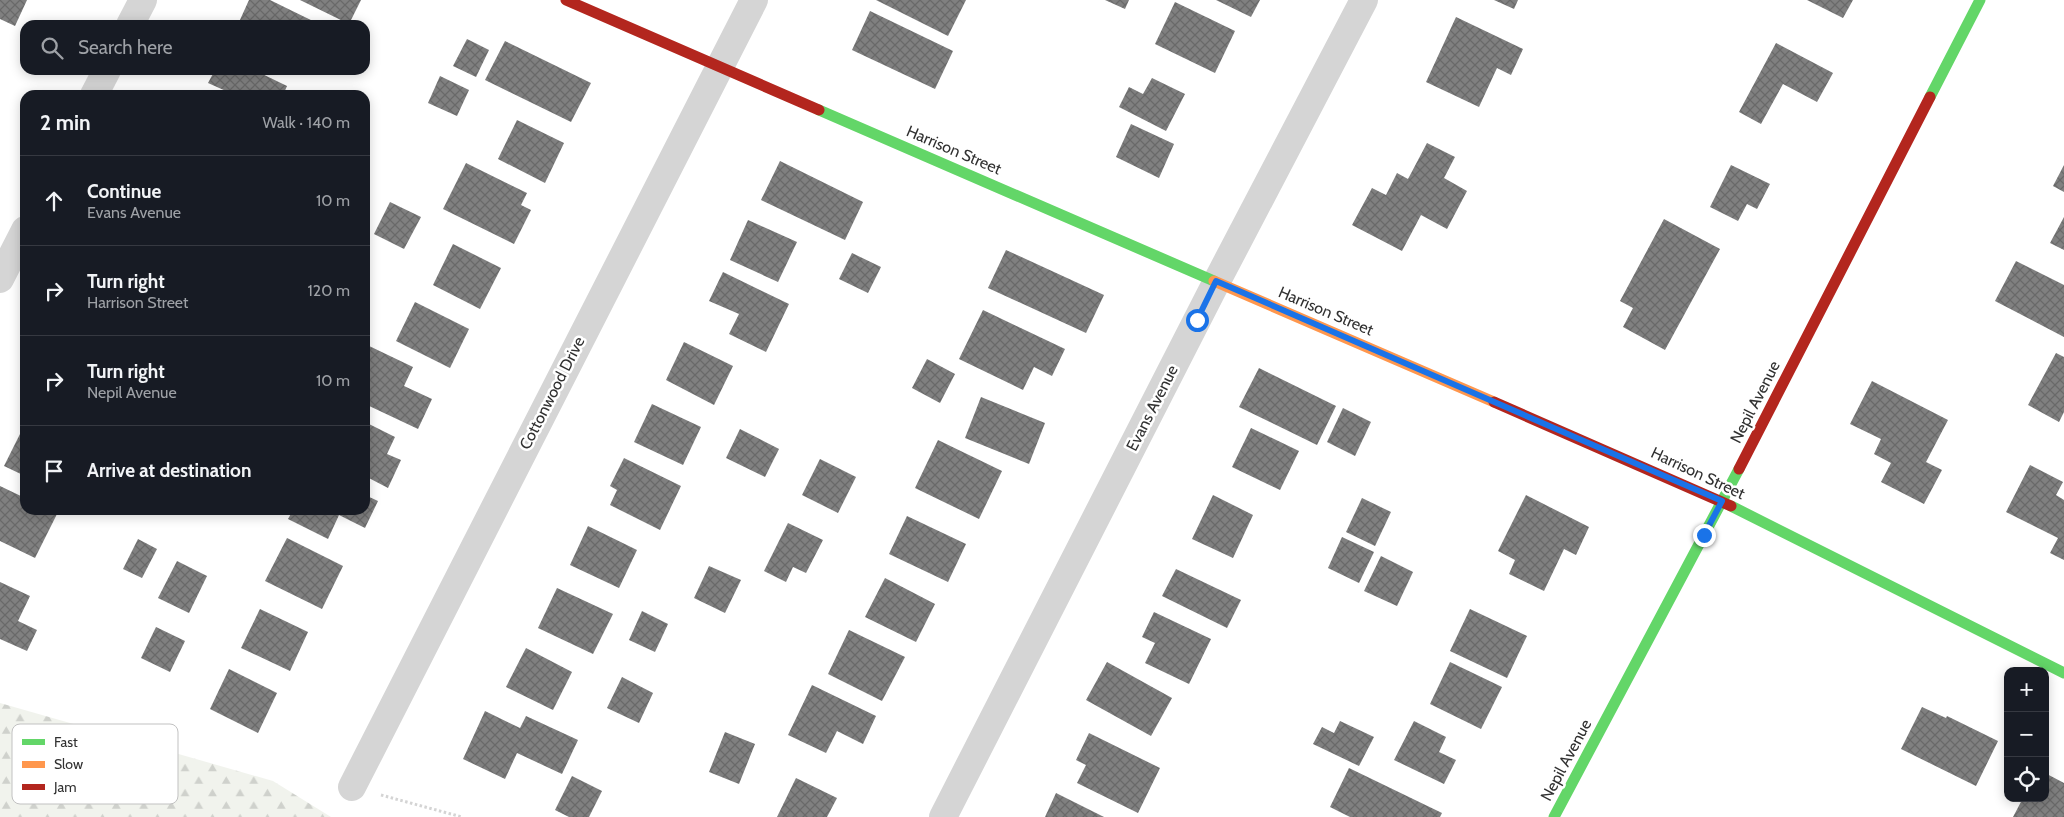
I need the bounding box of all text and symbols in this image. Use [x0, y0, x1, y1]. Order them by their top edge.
search box [20, 20, 370, 75]
icon: search [38, 34, 66, 62]
text: Search here [78, 36, 172, 59]
text: 2 min [40, 110, 91, 135]
text: Walk · 140 m [263, 113, 350, 132]
street label: Harrison Street [904, 121, 1005, 179]
text: Continue [87, 180, 161, 203]
icon: ahead [40, 187, 68, 215]
text: 10 m [316, 191, 350, 210]
text: Evans Avenue [87, 203, 181, 222]
text: Turn right [87, 270, 165, 293]
icon: right [40, 277, 68, 305]
text: 120 m [308, 281, 350, 300]
street label: Harrison Street [1276, 282, 1377, 340]
text: Harrison Street [87, 293, 188, 312]
route start [1186, 309, 1209, 332]
street label: Cottonwood Drive [515, 333, 589, 453]
street label: Nepil Avenue [1726, 358, 1784, 446]
text: Turn right [87, 360, 165, 383]
street label: Evans Avenue [1122, 362, 1182, 454]
icon: right [40, 367, 68, 395]
text: 10 m [316, 371, 350, 390]
text: Nepil Avenue [87, 383, 177, 402]
street label: Harrison Street [1648, 443, 1749, 503]
icon: arrive [40, 457, 68, 485]
text: Arrive at destination [87, 459, 251, 482]
route end [1693, 524, 1716, 547]
map controls [2004, 667, 2049, 802]
button: + [2004, 667, 2049, 712]
button: − [2004, 712, 2049, 757]
street label: Nepil Avenue [1537, 716, 1595, 804]
legend [12, 724, 178, 804]
text: Fast [54, 733, 78, 751]
text: Slow [54, 755, 83, 773]
button: locate [2004, 757, 2049, 802]
text: Jam [53, 778, 76, 796]

